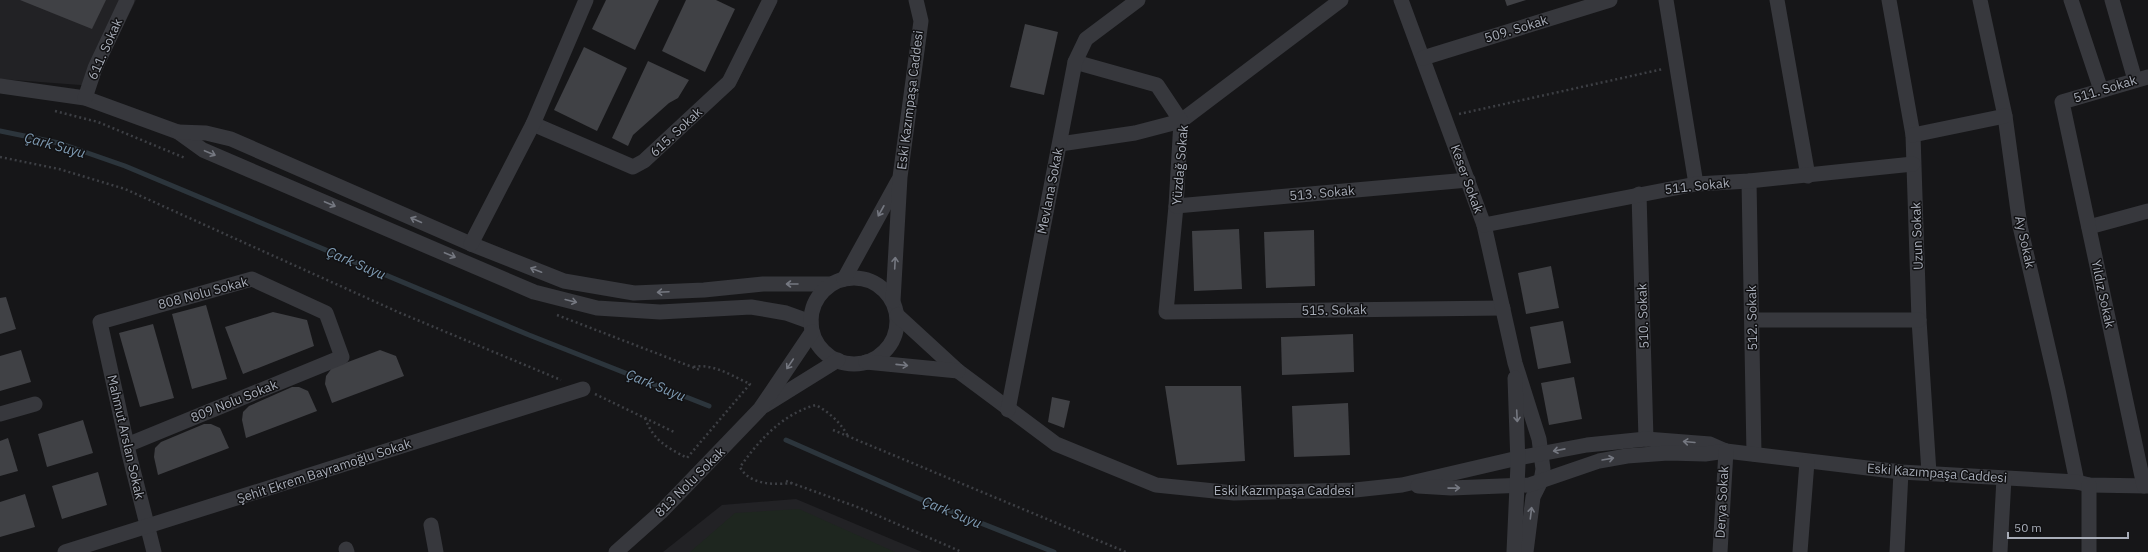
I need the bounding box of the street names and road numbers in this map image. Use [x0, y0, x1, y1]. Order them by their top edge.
street label: 509. Sokak [1482, 11, 1550, 47]
street label: 611. Sokak [84, 16, 126, 82]
street label: Eski Kazımpaşa Caddesi [893, 29, 927, 171]
street label: 511. Sokak [2071, 71, 2139, 107]
street label: 615. Sokak [646, 103, 706, 161]
street label: Yüzdağ Sokak [1168, 124, 1192, 206]
street label: Keser Sokak [1447, 142, 1487, 216]
street label: Mevlana Sokak [1033, 146, 1067, 235]
street label: 511. Sokak [1664, 174, 1731, 198]
street label: 513. Sokak [1289, 182, 1355, 204]
street label: Uzun Sokak [1907, 202, 1927, 270]
street label: Ay Sokak [2011, 214, 2039, 270]
street label: Yıldız Sokak [2087, 258, 2119, 330]
street label: 808 Nolu Sokak [156, 273, 250, 313]
street label: 510. Sokak [1633, 283, 1653, 349]
street label: 512. Sokak [1743, 285, 1761, 351]
street label: 515. Sokak [1301, 301, 1367, 319]
street label: Mahmut Arslan Sokak [103, 373, 149, 501]
street label: 809 Nolu Sokak [188, 376, 280, 426]
street label: Şehit Ekrem Bayramoğlu Sokak [235, 435, 413, 507]
street label: 813 Nolu Sokak [651, 443, 729, 521]
street label: Eski Kazımpaşa Caddesi [1866, 460, 2008, 486]
street label: Derya Sokak [1712, 465, 1732, 539]
street label: Eski Kazımpaşa Caddesi [1214, 482, 1354, 499]

